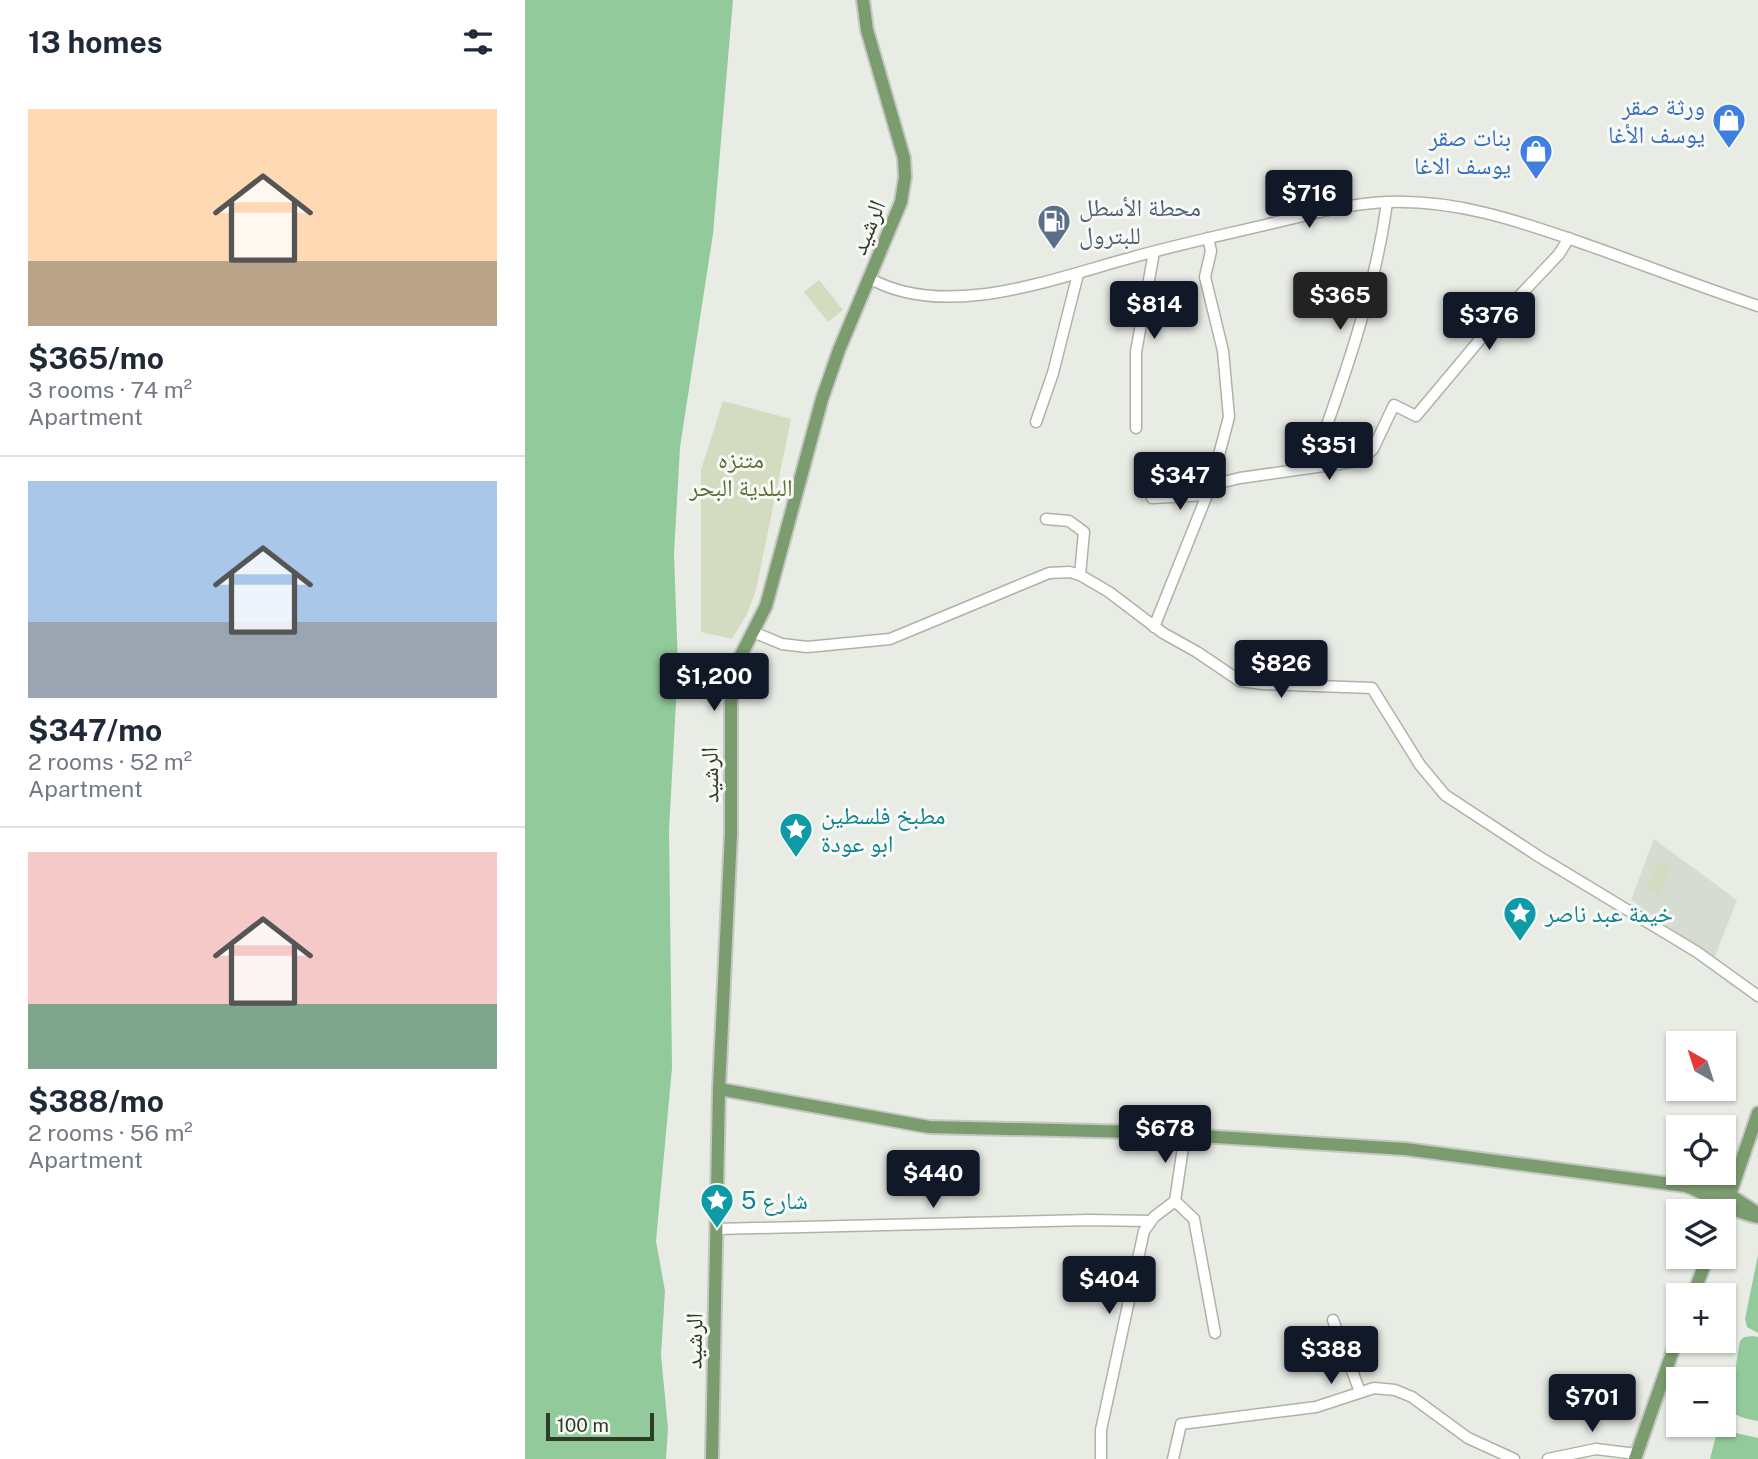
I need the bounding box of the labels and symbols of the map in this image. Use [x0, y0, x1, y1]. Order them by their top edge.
place label: ورثة صقر يوسف الأغا [1608, 92, 1705, 148]
shop icon: ورثة صقر يوسف الأغا [1710, 101, 1748, 150]
place label: بنات صقر يوسف الاغا [1414, 123, 1511, 179]
shop icon: بنات صقر يوسف الاغا [1517, 132, 1555, 181]
pin: $716 [1268, 170, 1350, 230]
place label: محطة الأسطل للبترول [1079, 193, 1201, 250]
street label: الرشيد [843, 196, 891, 259]
fuel station icon: محطة الأسطل للبترول [1035, 202, 1073, 251]
pin: $365 [1299, 272, 1381, 332]
pin: $814 [1113, 282, 1195, 341]
pin: $376 [1448, 292, 1530, 352]
pin: $351 [1288, 422, 1370, 482]
park label: متنزه البلدية البحر [688, 445, 793, 502]
pin: $347 [1139, 452, 1221, 512]
pin: $826 [1240, 640, 1322, 700]
pin: $1,200 [657, 654, 771, 713]
street label: الرشيد [695, 747, 724, 803]
place label: مطبخ فلسطين ابو عودة [821, 801, 946, 858]
place icon: مطبخ فلسطين ابو عودة [777, 810, 815, 859]
place icon: خيمة عبد ناصر [1501, 894, 1539, 943]
place label: خيمة عبد ناصر [1544, 899, 1673, 928]
north arrow [1666, 1031, 1736, 1101]
pin: $678 [1124, 1106, 1206, 1165]
pin: $440 [892, 1150, 974, 1210]
place icon: شارع 5 [698, 1181, 736, 1230]
place label: شارع 5 [741, 1186, 808, 1216]
pin: $404 [1068, 1256, 1150, 1316]
street label: الرشيد [679, 1313, 708, 1369]
pin: $388 [1290, 1326, 1372, 1386]
pin: $701 [1551, 1374, 1633, 1434]
scale bar [546, 1410, 655, 1442]

